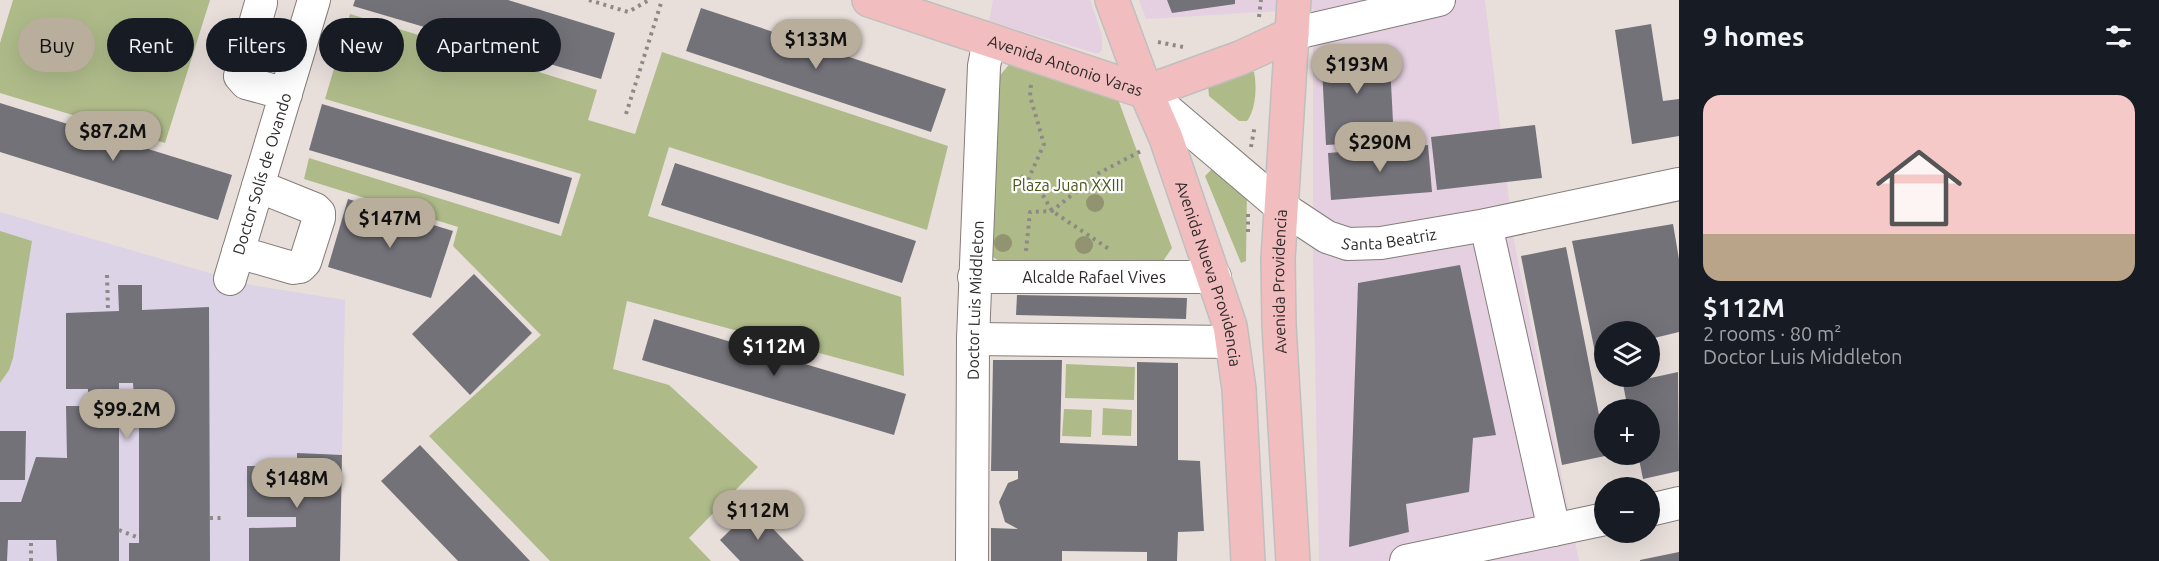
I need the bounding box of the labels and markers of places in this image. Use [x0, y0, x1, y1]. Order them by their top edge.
pin: $133M [774, 19, 858, 70]
pin: $193M [1315, 44, 1399, 95]
pin: $87.2M [64, 111, 162, 162]
pin: $290M [1338, 122, 1422, 173]
pin: $147M [348, 198, 432, 249]
pin: $112M [732, 326, 816, 377]
pin: $99.2M [78, 389, 176, 440]
pin: $148M [255, 458, 339, 509]
pin: $112M [716, 490, 800, 541]

